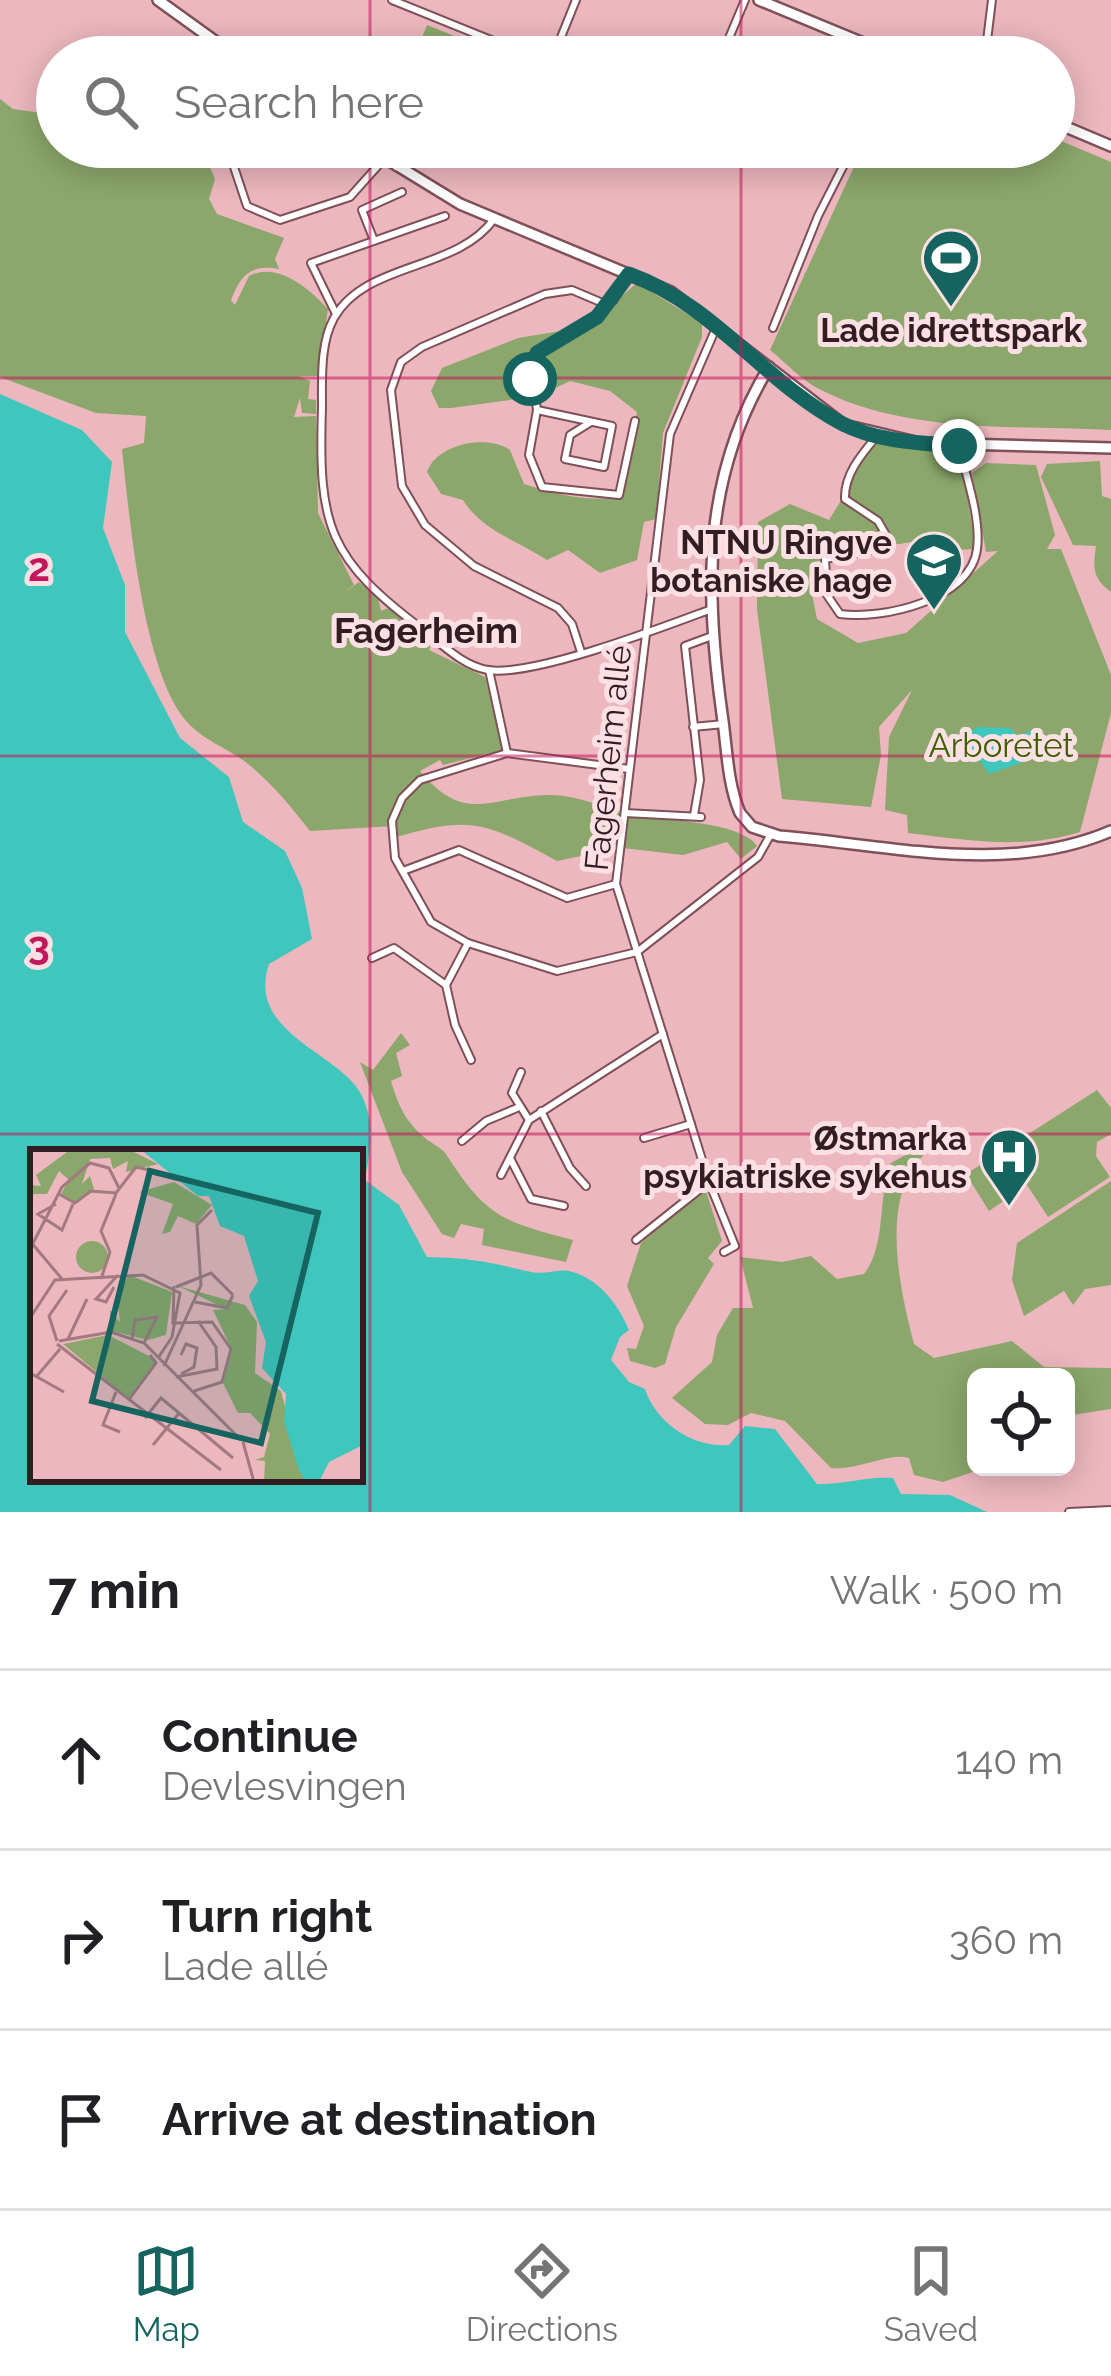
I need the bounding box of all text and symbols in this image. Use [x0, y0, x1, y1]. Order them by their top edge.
search box [36, 36, 1075, 168]
icon: search [78, 69, 144, 135]
text: Search here [174, 76, 424, 129]
sports icon: Lade idrettspark [920, 227, 982, 309]
place label: Lade idrettspark [820, 311, 1082, 350]
route start [503, 352, 557, 406]
route end [932, 419, 986, 473]
place label: NTNU Ringve botaniske hage [650, 523, 892, 600]
school or university icon: NTNU Ringve botaniske hage [903, 530, 965, 612]
text: 2 [28, 544, 50, 590]
district label: Fagerheim [334, 609, 518, 651]
street label: Fagerheim allé [577, 643, 639, 873]
park label: Arboretet [928, 726, 1074, 765]
text: 3 [28, 922, 50, 968]
place label: Østmarka psykiatriske sykehus [643, 1119, 967, 1196]
hospital icon: Østmarka psykiatriske sykehus [978, 1126, 1040, 1208]
inset map [30, 1149, 363, 1482]
map controls [967, 1368, 1075, 1476]
button: locate [967, 1368, 1075, 1476]
text: 7 min [48, 1560, 180, 1620]
text: Walk · 500 m [830, 1567, 1063, 1613]
text: Continue [162, 1710, 358, 1763]
icon: ahead [48, 1727, 114, 1793]
text: 140 m [955, 1737, 1063, 1783]
text: Devlesvingen [162, 1763, 407, 1809]
text: Turn right [162, 1890, 372, 1943]
icon: right [48, 1907, 114, 1973]
text: 360 m [949, 1917, 1063, 1963]
text: Lade allé [162, 1943, 328, 1989]
icon: arrive [48, 2087, 114, 2153]
text: Arrive at destination [162, 2093, 597, 2146]
tab: Map [133, 2238, 200, 2349]
tab: Directions [466, 2238, 618, 2349]
tab: Saved [884, 2238, 978, 2349]

